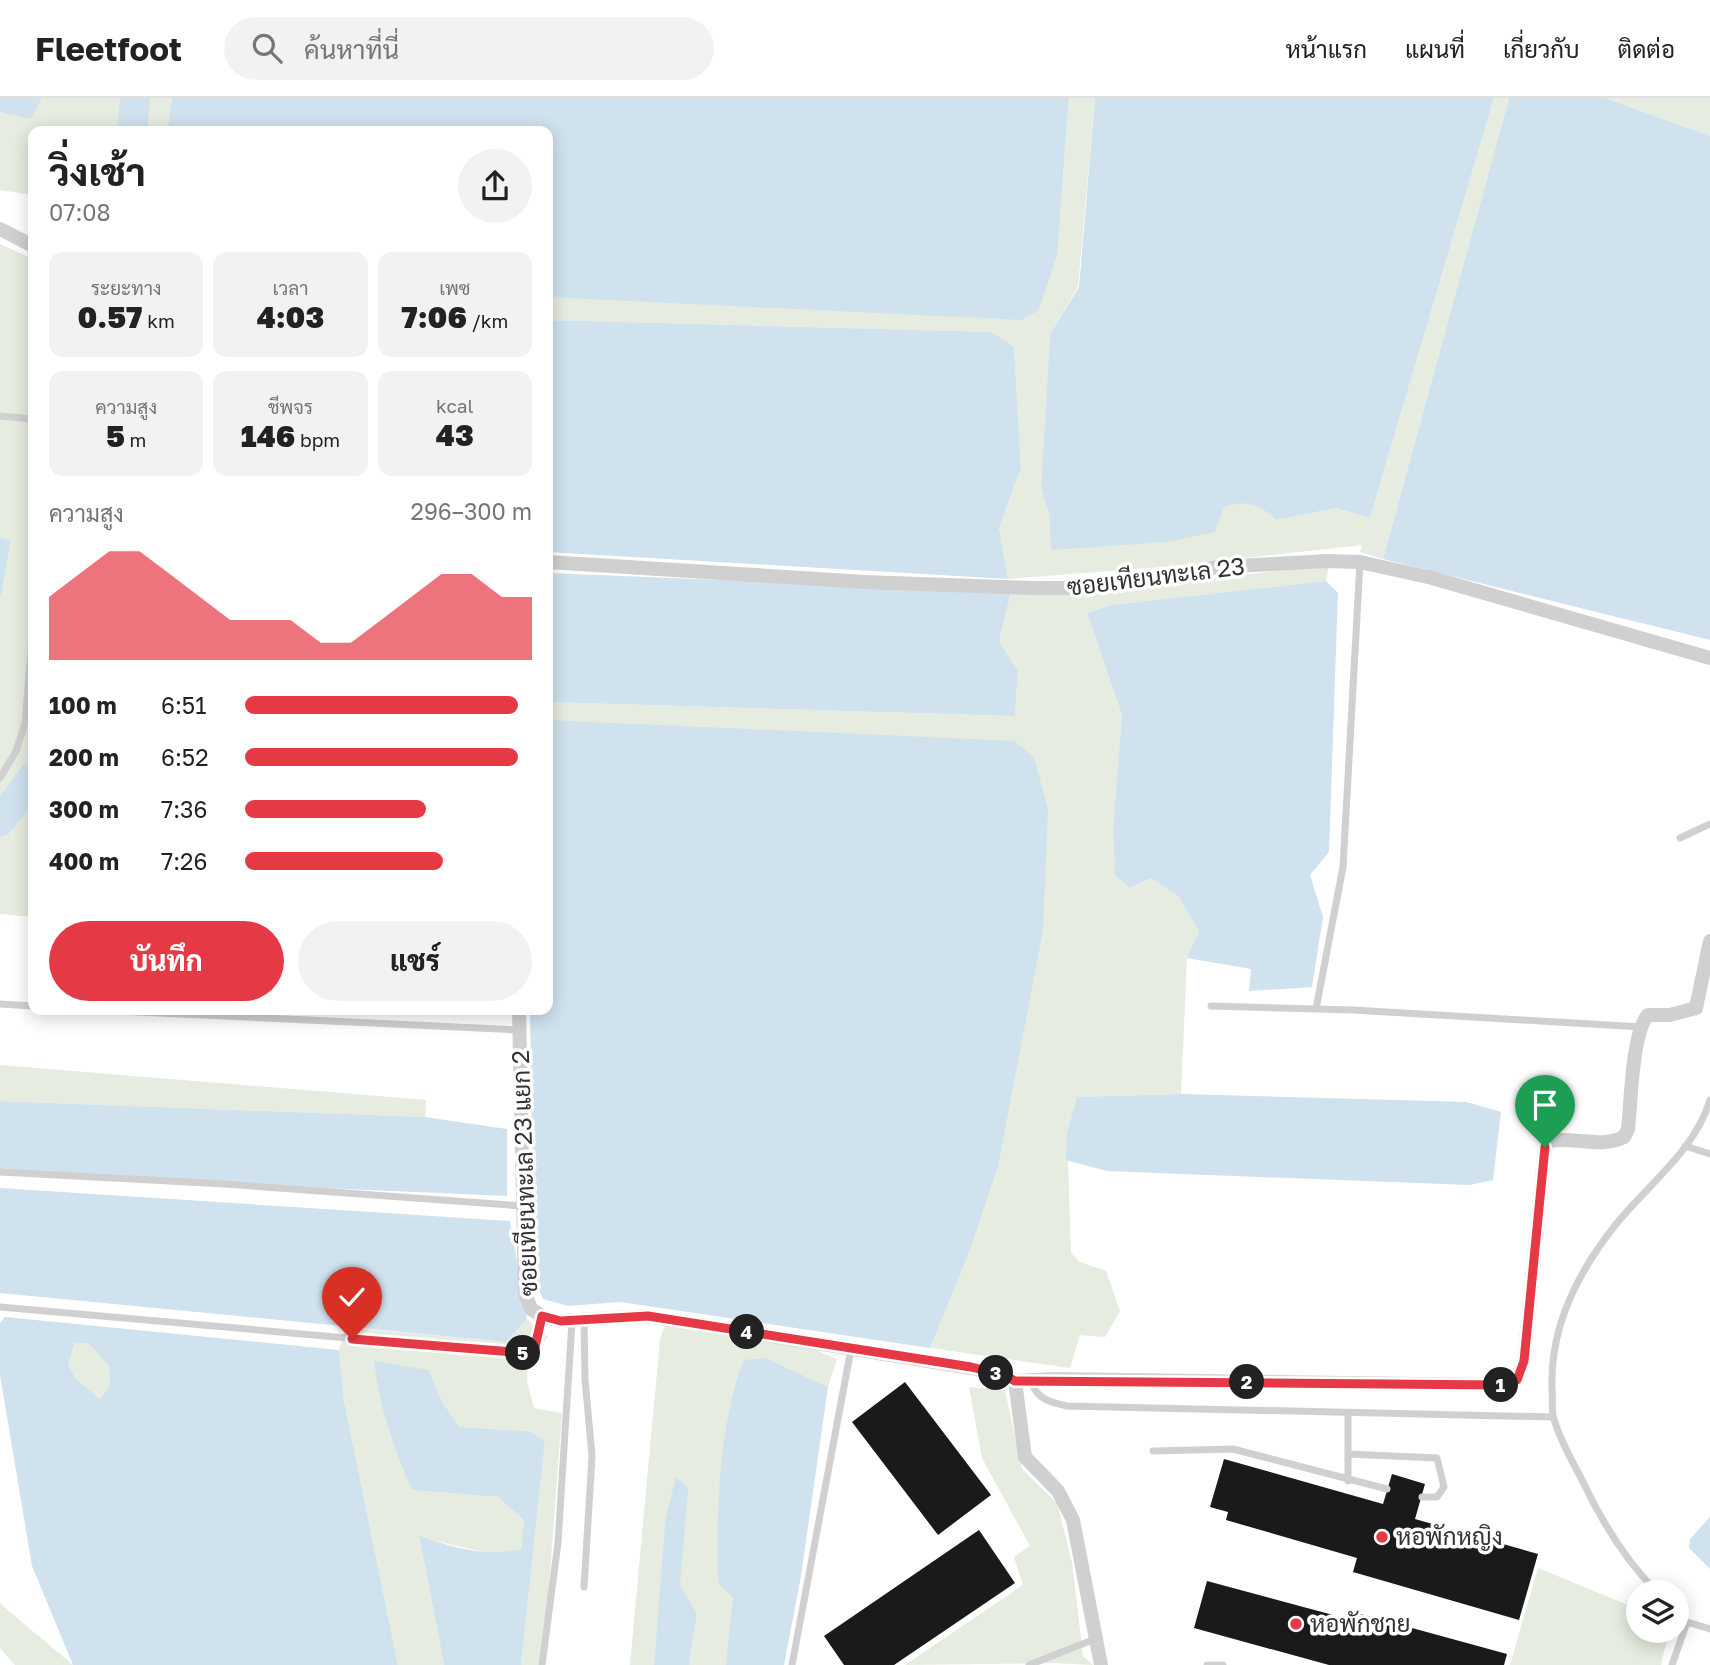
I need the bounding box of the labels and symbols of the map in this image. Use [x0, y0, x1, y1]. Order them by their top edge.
street label: ซอยเทียนทะเล 23 [1065, 550, 1246, 601]
street label: ซอยเทียนทะเล 23 แยก 2 [505, 1050, 542, 1297]
pin [1515, 1075, 1575, 1147]
pin [322, 1267, 382, 1339]
pin: 4 [730, 1314, 764, 1350]
pin: 5 [505, 1336, 540, 1370]
pin: 3 [978, 1356, 1014, 1390]
pin: 2 [1230, 1364, 1264, 1400]
pin: 1 [1484, 1368, 1518, 1402]
place label: หอพักหญิง [1396, 1521, 1503, 1551]
marker: หอพักหญิง [1374, 1529, 1390, 1545]
place label: หอพักชาย [1310, 1608, 1410, 1637]
marker: หอพักชาย [1288, 1616, 1304, 1632]

